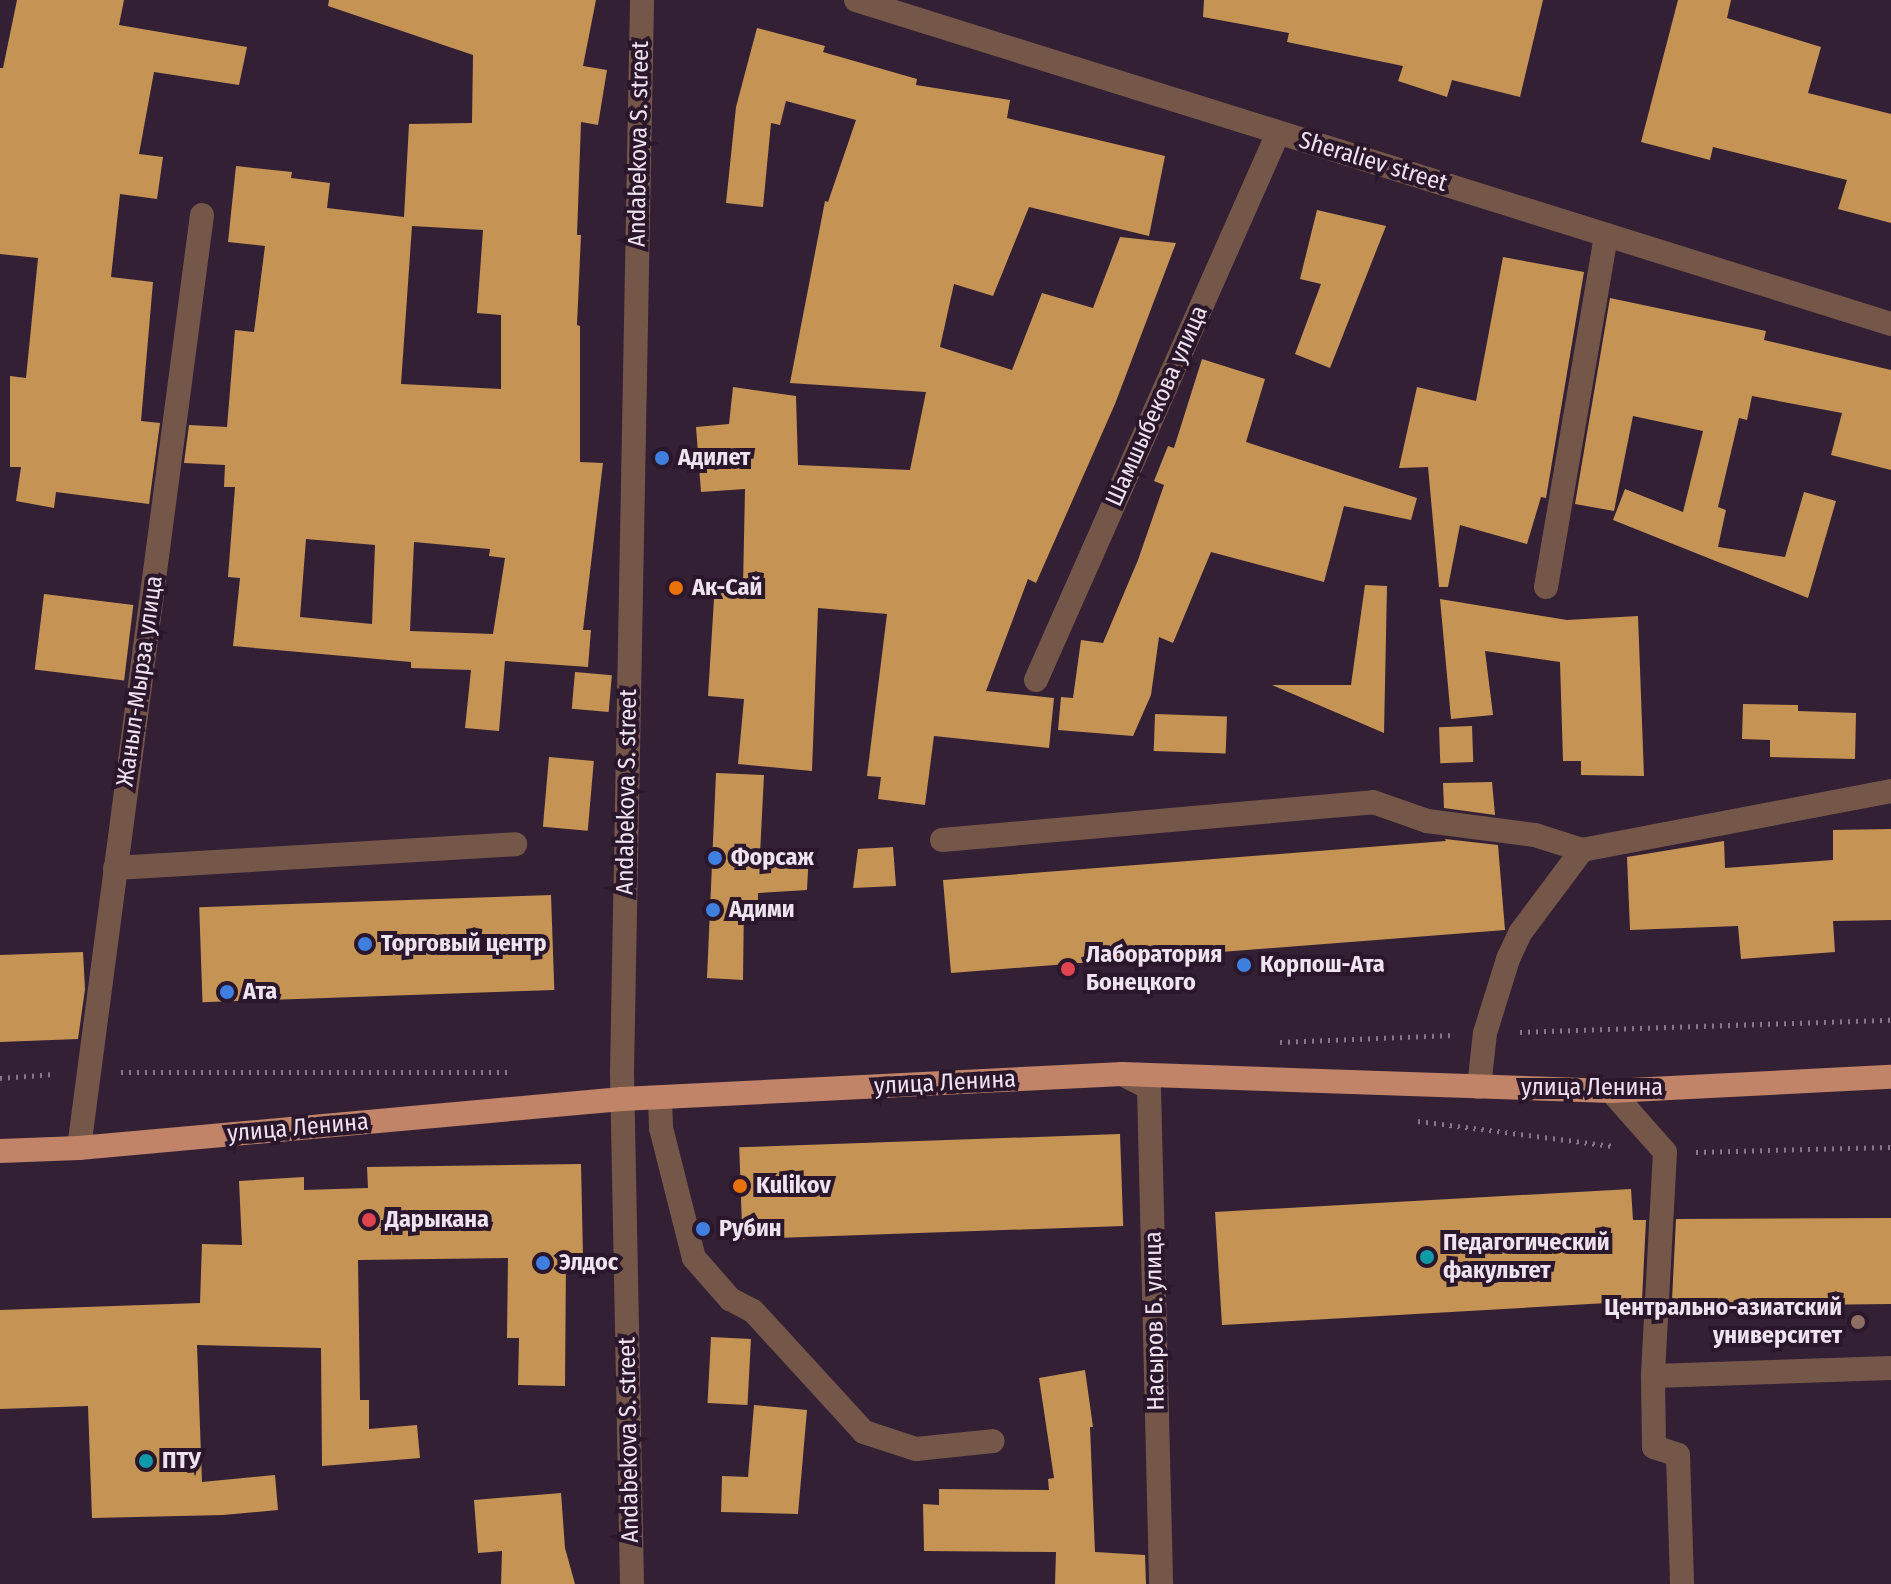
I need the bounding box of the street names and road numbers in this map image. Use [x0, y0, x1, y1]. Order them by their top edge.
street label: Andabekova S. street [623, 41, 655, 247]
street label: Sheraliev street [1295, 126, 1451, 198]
street label: Шамшыбекова улица [1100, 301, 1214, 511]
street label: Жаныл-Мырза улица [111, 574, 169, 788]
street label: Andabekova S. street [611, 689, 643, 895]
street label: улица Ленина [873, 1065, 1017, 1101]
street label: улица Ленина [1521, 1074, 1663, 1102]
street label: улица Ленина [226, 1107, 370, 1149]
street label: Насыров Б. улица [1139, 1231, 1171, 1411]
street label: Andabekova S. street [613, 1337, 645, 1543]

